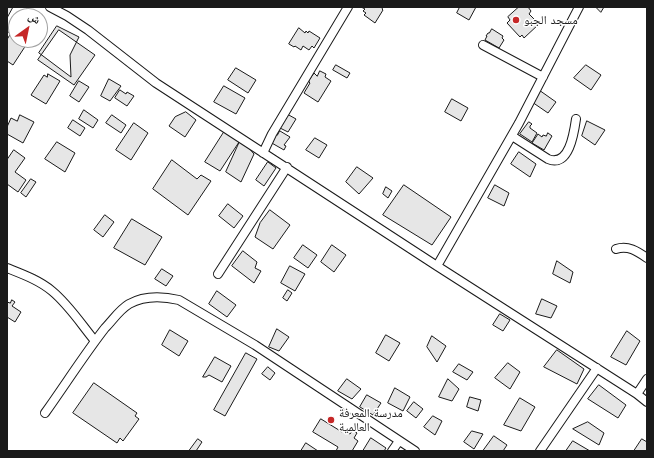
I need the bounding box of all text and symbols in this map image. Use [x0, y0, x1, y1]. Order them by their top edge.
north arrow [8, 8, 48, 48]
text: ش [26, 10, 43, 27]
place label: مسجد الجبو [524, 13, 578, 27]
marker: مسجد الجبو [511, 15, 521, 25]
place label: مدرسة المعرفة العالمية [339, 406, 403, 434]
marker: مدرسة المعرفة العالمية [326, 415, 336, 425]

